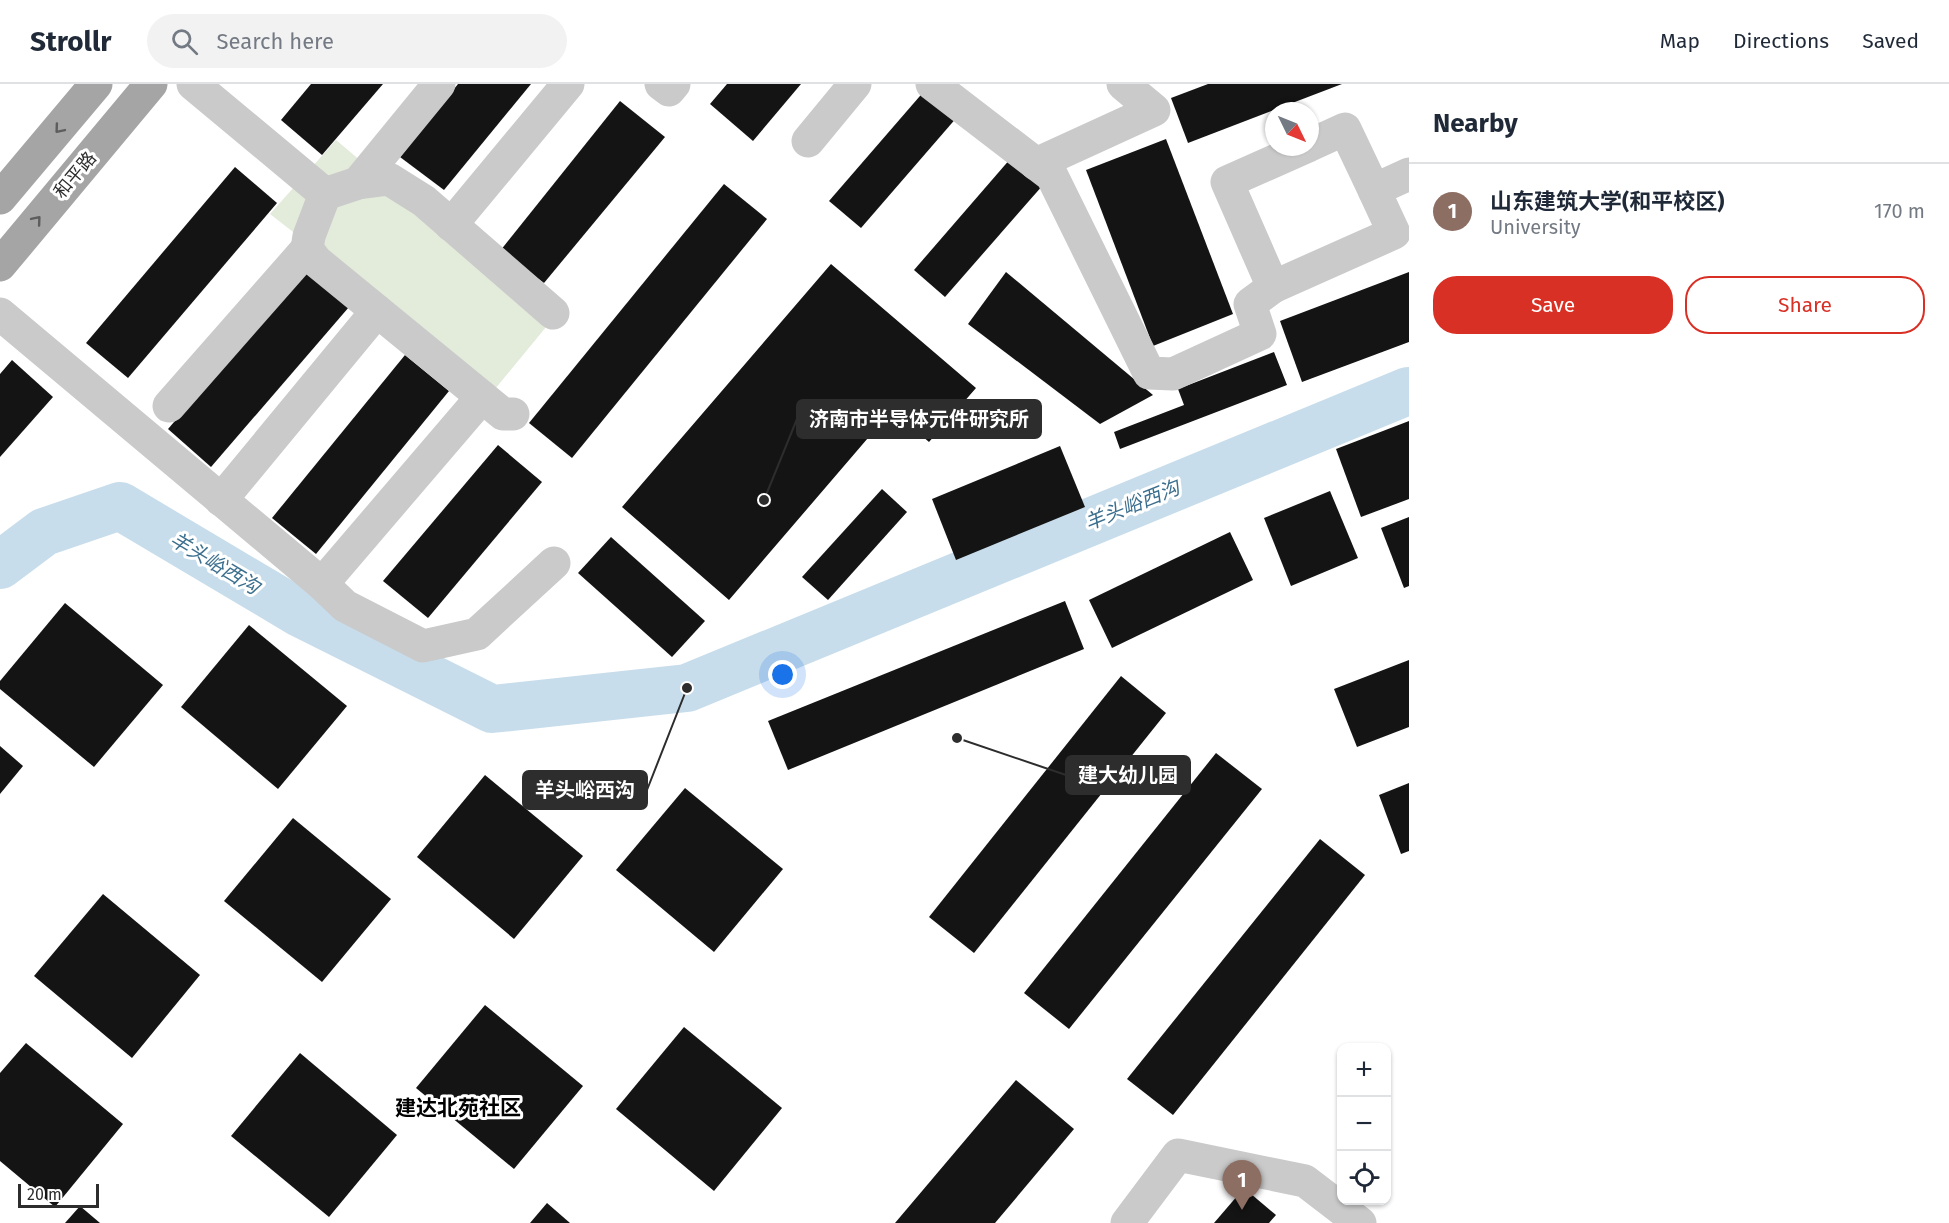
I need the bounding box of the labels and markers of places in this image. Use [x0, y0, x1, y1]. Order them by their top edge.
callout: 济南市半导体元件研究所 [797, 400, 1041, 438]
callout: 建大幼儿园 [1066, 756, 1190, 794]
callout: 羊头峪西沟 [523, 771, 647, 809]
pin: 1 [1222, 1160, 1262, 1210]

